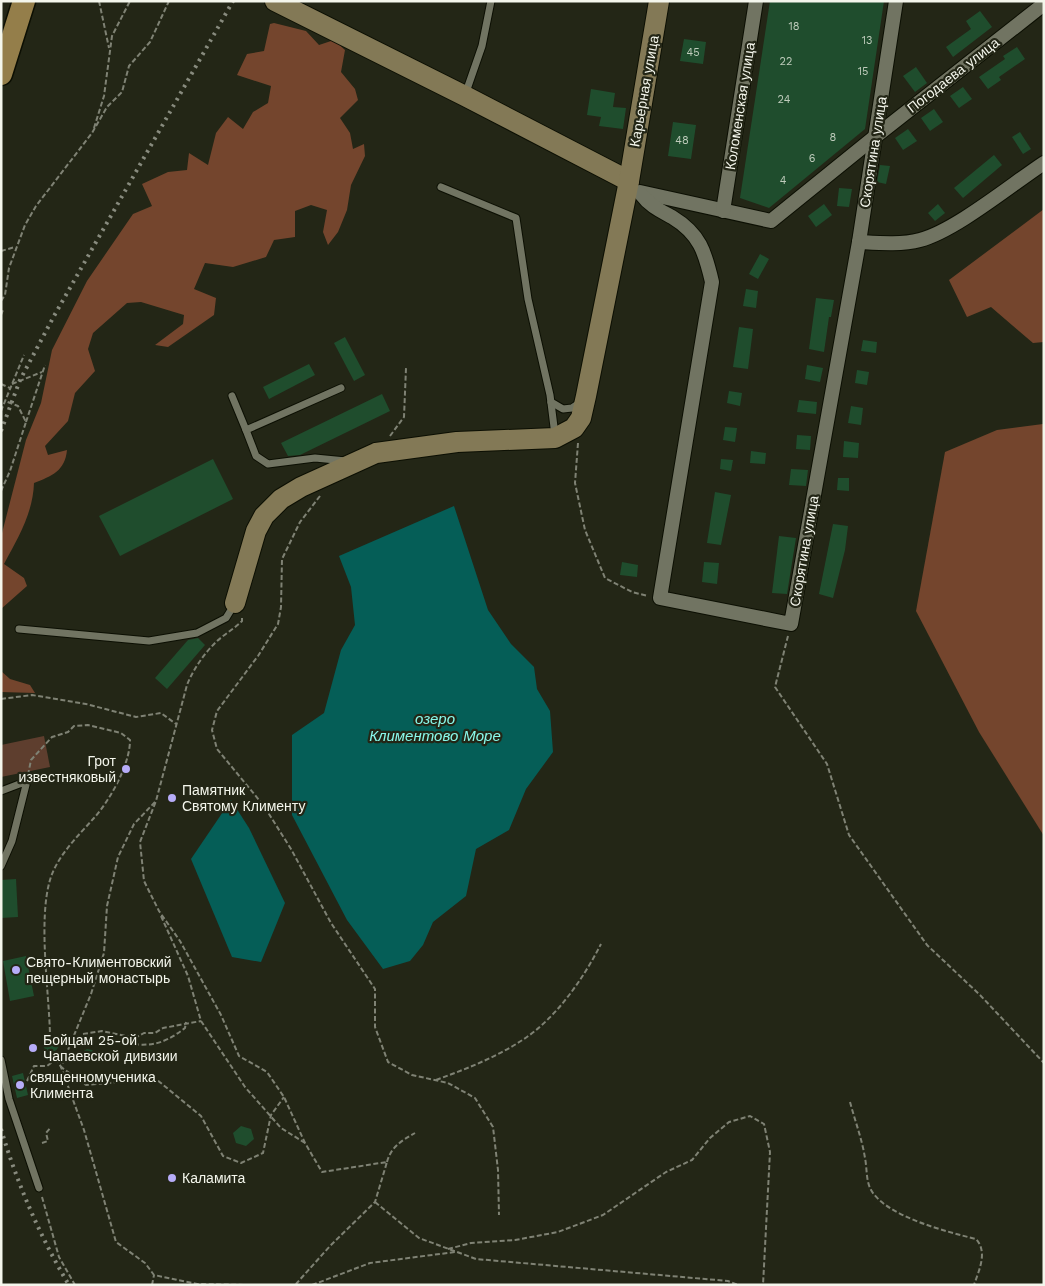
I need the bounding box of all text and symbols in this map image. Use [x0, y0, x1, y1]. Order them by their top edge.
house number: 18 [788, 20, 800, 33]
street label: Карьерная улица [626, 34, 662, 148]
house number: 13 [862, 34, 872, 47]
street label: Погодаева улица [904, 34, 1002, 116]
street label: Коломенская улица [722, 41, 758, 171]
house number: 45 [686, 46, 700, 59]
house number: 22 [780, 55, 792, 68]
house number: 15 [858, 65, 868, 78]
house number: 24 [778, 93, 791, 106]
street label: Скорятина улица [856, 95, 890, 209]
house number: 8 [830, 131, 837, 144]
house number: 48 [675, 134, 689, 147]
house number: 6 [809, 152, 816, 165]
house number: 4 [780, 174, 787, 187]
street label: Скорятина улица [786, 494, 822, 608]
water label: озеро Климентово Море [369, 710, 501, 745]
place label: Грот известняковый [19, 753, 117, 785]
marker: Грот известняковый [120, 763, 132, 775]
place label: Памятник Святому Клименту [182, 782, 305, 814]
marker: Памятник Святому Клименту [166, 792, 178, 804]
place label: Свято-Климентовский пещерный монастырь [26, 954, 172, 986]
marker: Свято-Климентовский пещерный монастырь [10, 964, 22, 976]
place label: Бойцам 25-ой Чапаевской дивизии [43, 1032, 178, 1064]
marker: Бойцам 25-ой Чапаевской дивизии [27, 1042, 39, 1054]
place label: священномученика Климента [30, 1069, 156, 1101]
marker: священномученика Климента [14, 1079, 26, 1091]
place label: Каламита [182, 1170, 246, 1186]
marker: Каламита [166, 1172, 178, 1184]

